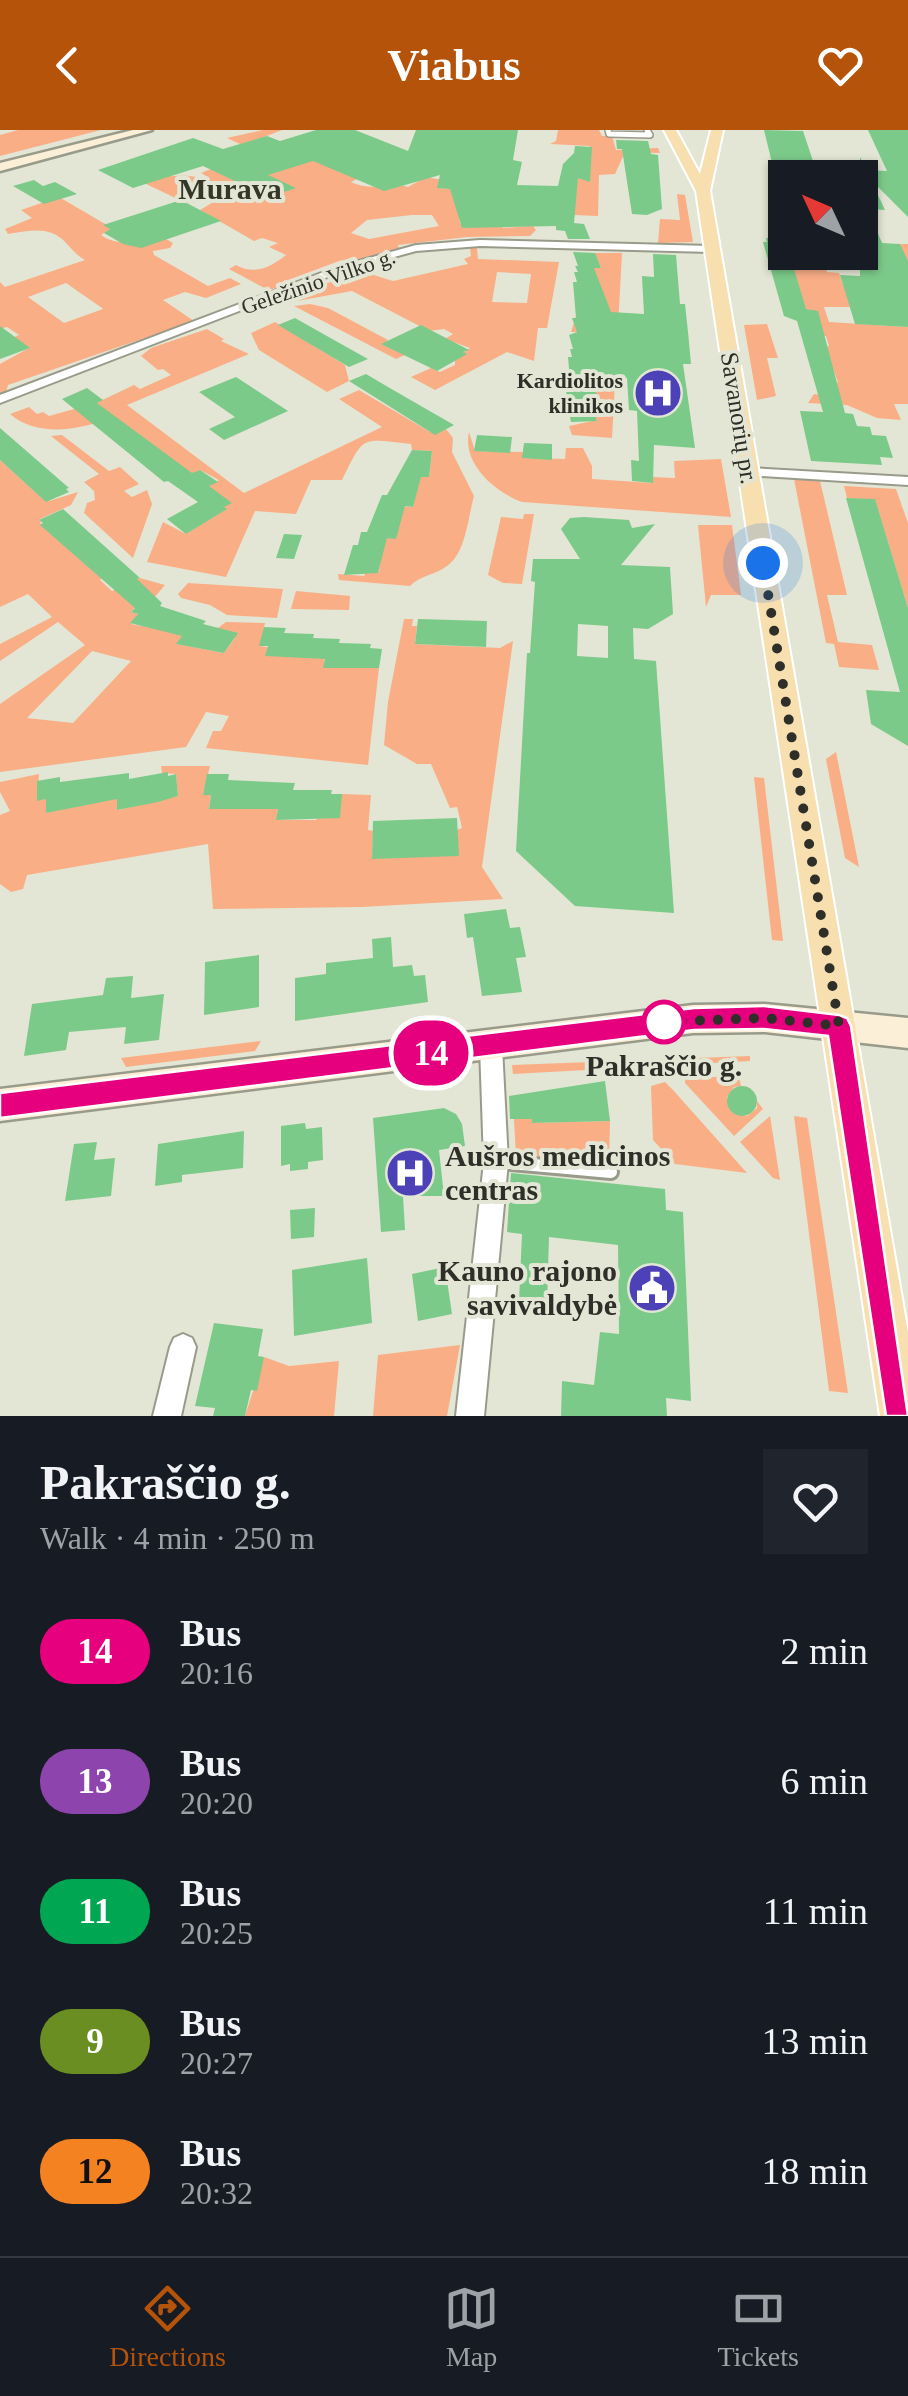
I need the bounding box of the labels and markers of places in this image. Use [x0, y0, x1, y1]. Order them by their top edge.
hospital icon: Kardiolitos klinikos [632, 367, 684, 419]
place label: Kardiolitos klinikos [517, 368, 623, 418]
marker: Pakraščio g. [643, 1001, 685, 1043]
place label: Pakraščio g. [586, 1049, 742, 1082]
place label: Aušros medicinos centras [445, 1139, 670, 1206]
hospital icon: Aušros medicinos centras [384, 1147, 436, 1199]
place label: Kauno rajono savivaldybė [438, 1254, 617, 1321]
public building icon: Kauno rajono savivaldybė [626, 1262, 678, 1314]

